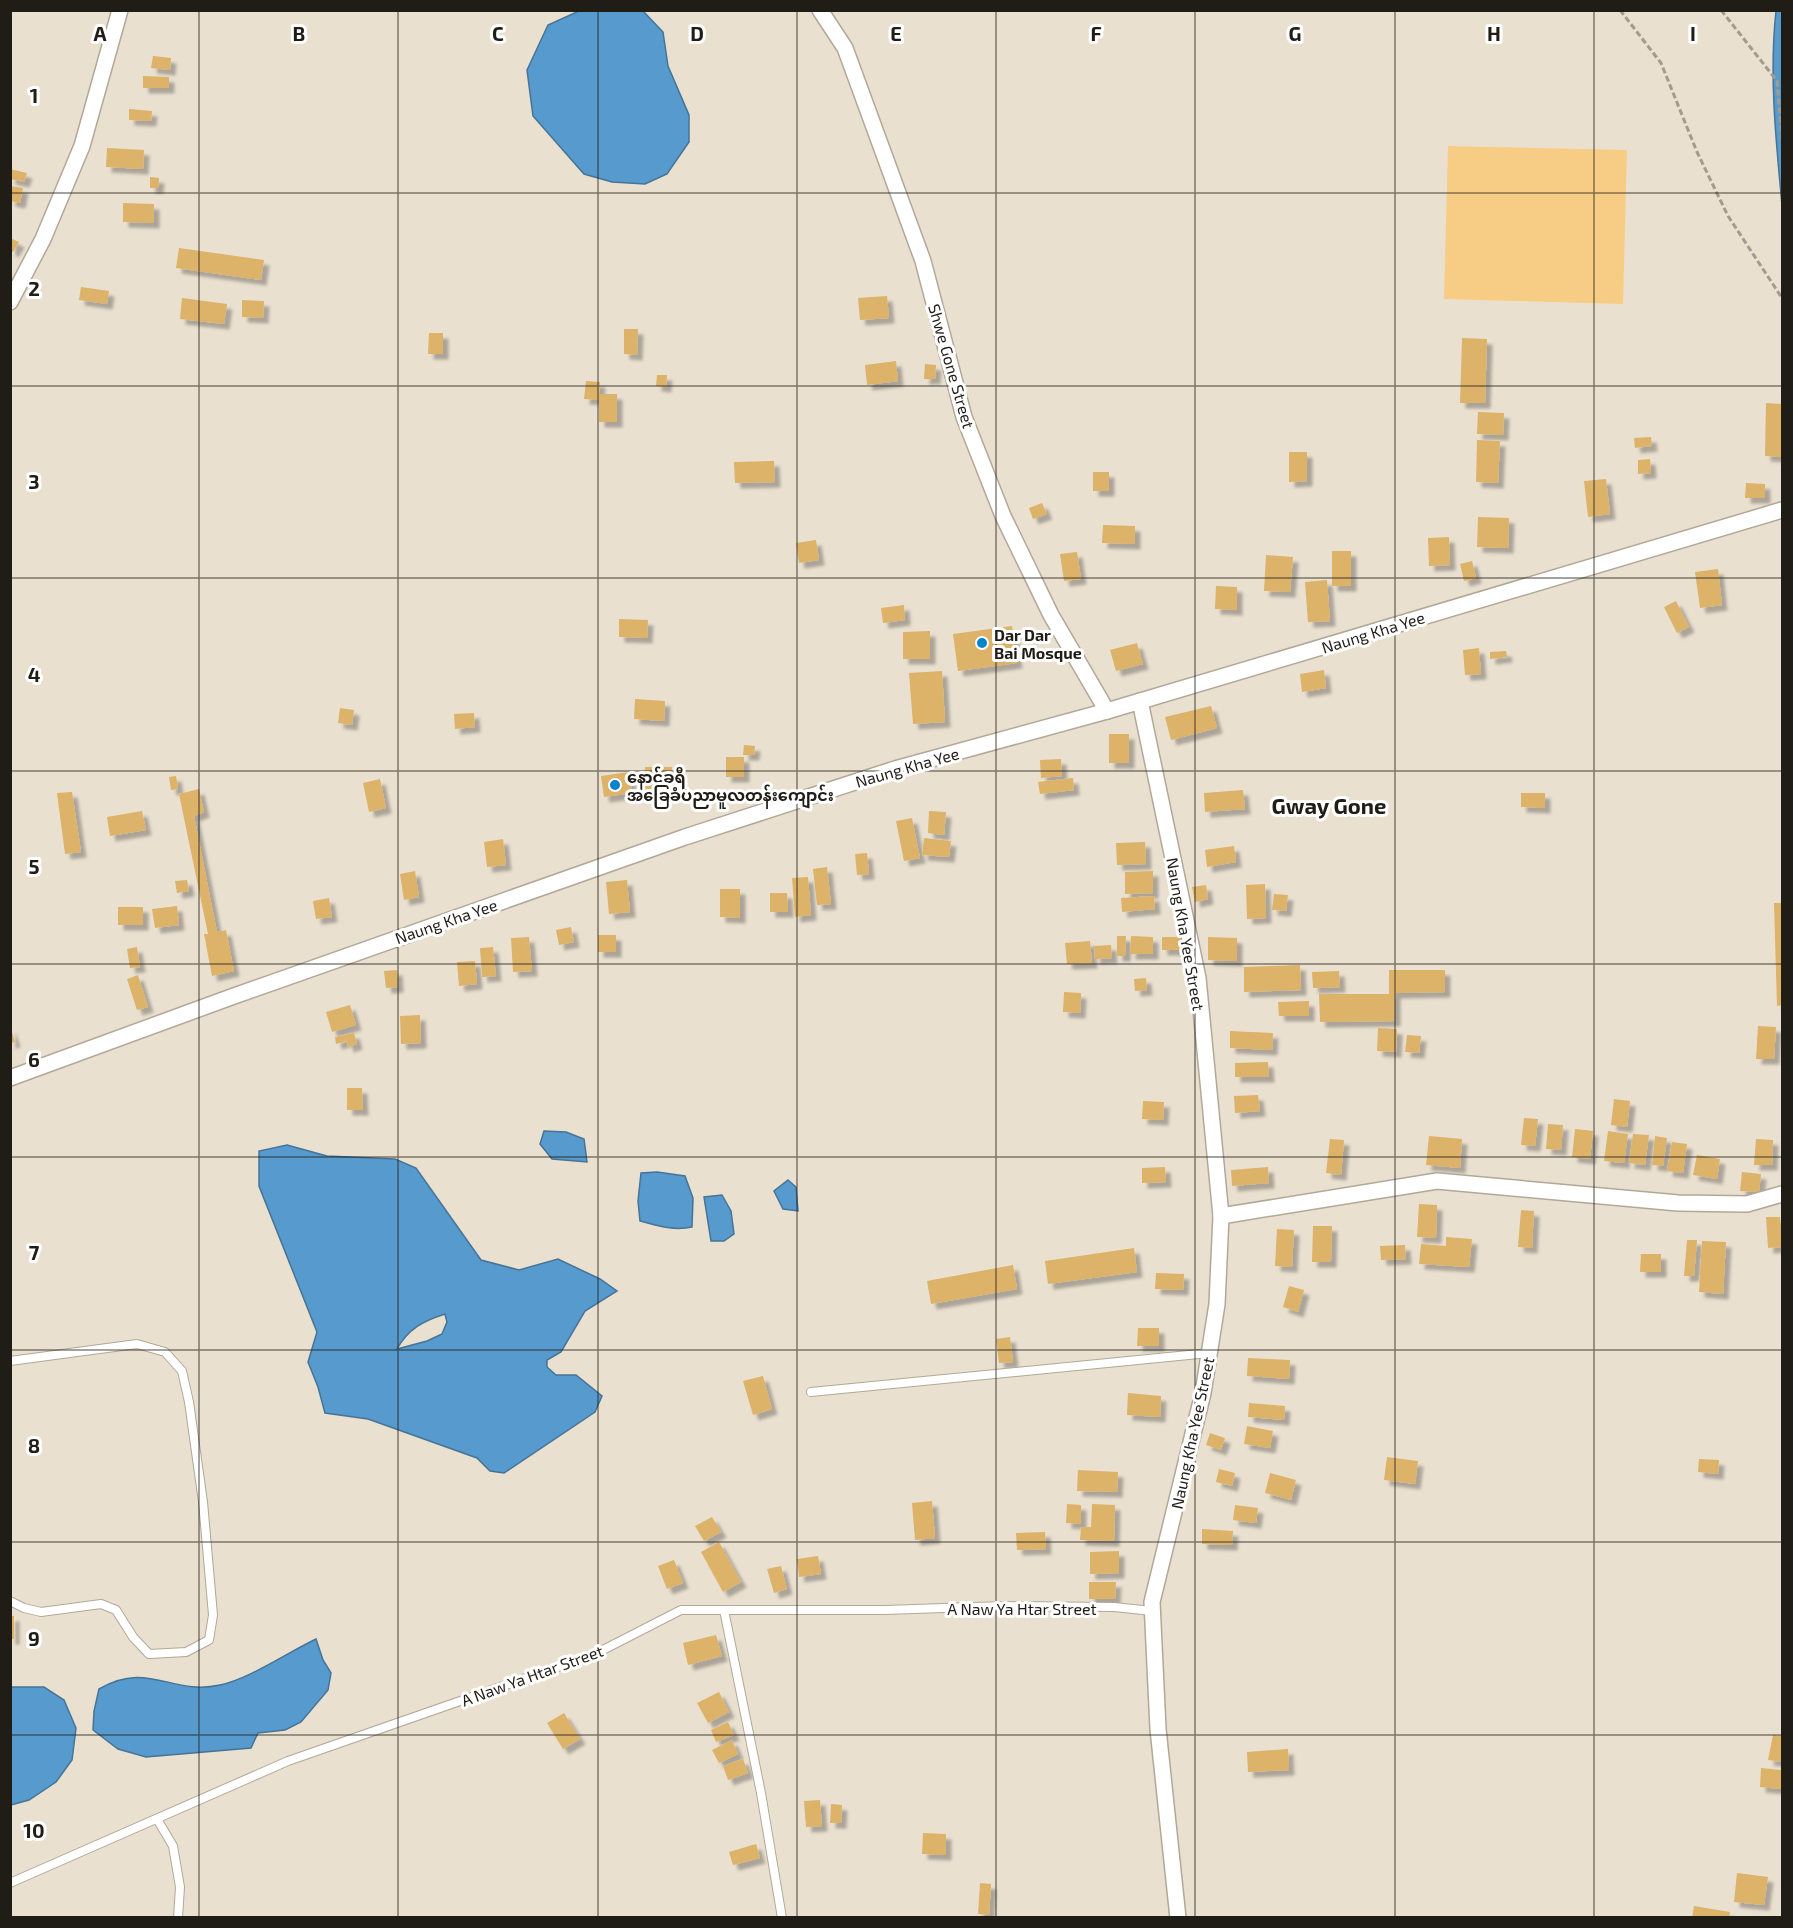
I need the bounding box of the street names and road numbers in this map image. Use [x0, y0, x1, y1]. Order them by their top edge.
street label: Shwe Gone Street [925, 302, 979, 430]
street label: Naung Kha Yee [1319, 607, 1427, 657]
street label: Naung Kha Yee [853, 743, 961, 791]
street label: Naung Kha Yee Street [1163, 856, 1209, 1012]
street label: Naung Kha Yee [392, 895, 500, 947]
street label: Naung Kha Yee Street [1167, 1355, 1217, 1511]
street label: A Naw Ya Htar Street [947, 1599, 1097, 1618]
street label: A Naw Ya Htar Street [459, 1641, 605, 1709]

